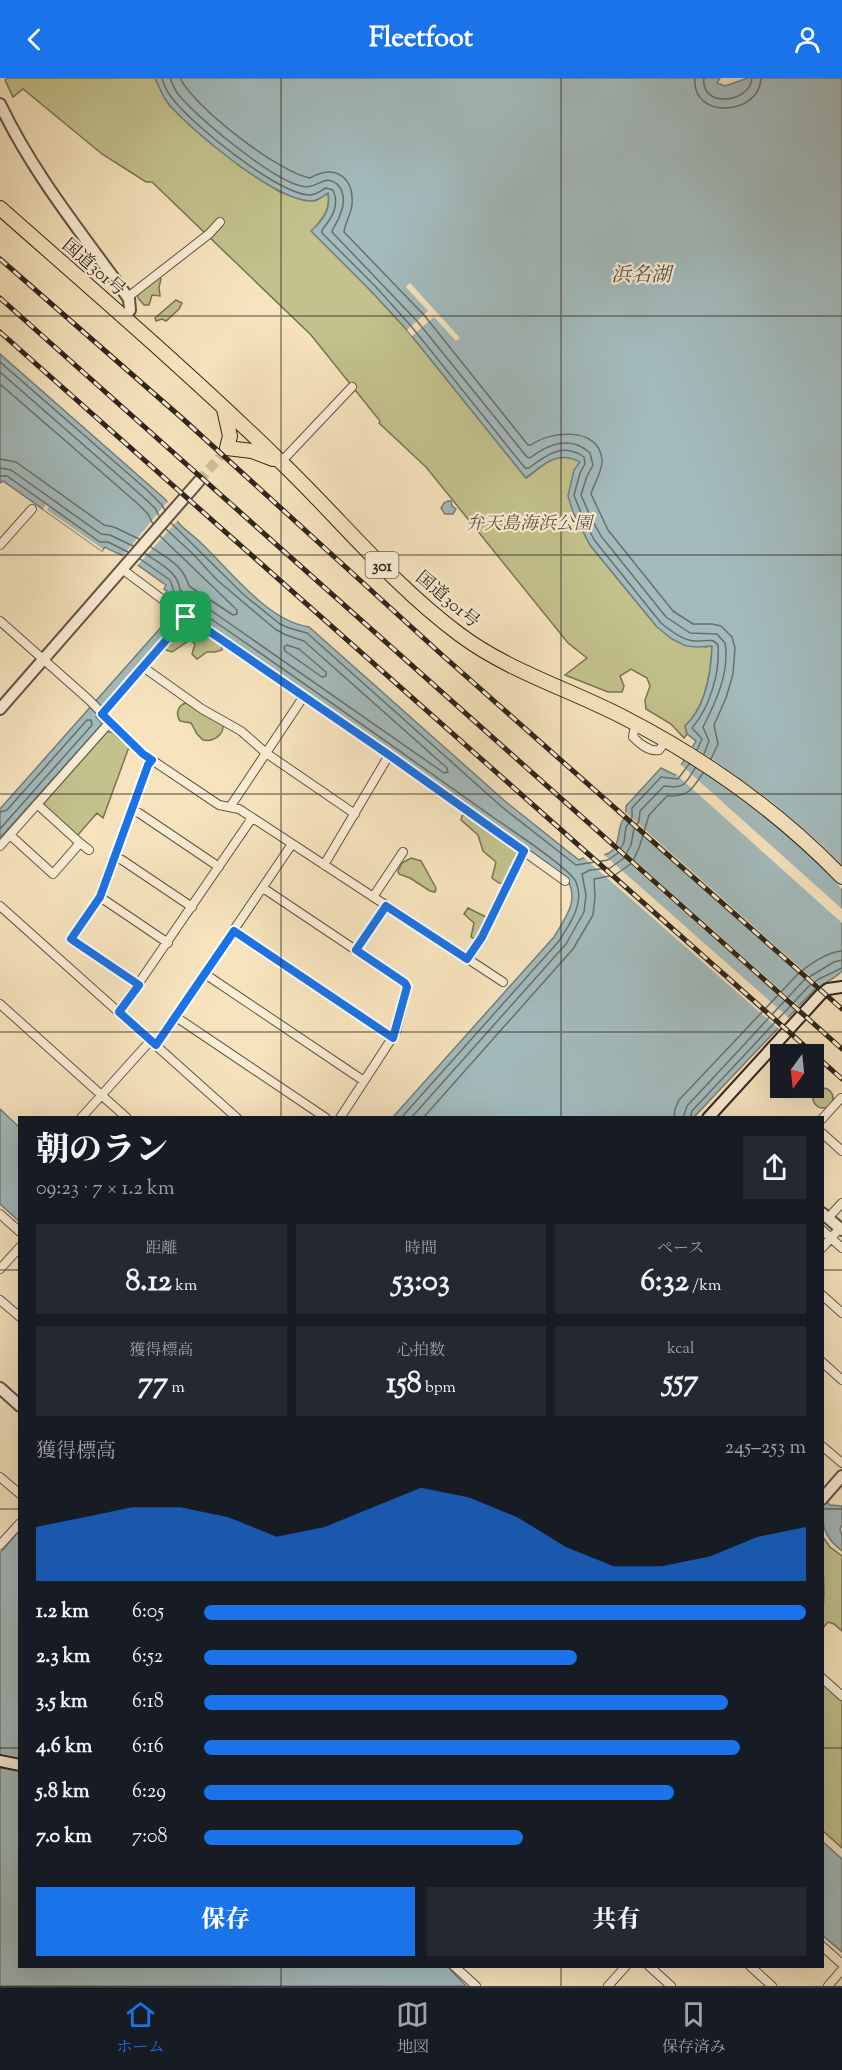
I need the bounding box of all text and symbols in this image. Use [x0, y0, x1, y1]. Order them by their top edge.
text: Fleetfoot [369, 20, 473, 59]
icon: back [18, 23, 51, 56]
icon: person [791, 23, 824, 56]
street label: 国道301号 [55, 234, 130, 303]
water label: 浜名湖 [611, 262, 674, 291]
park label: 弁天島海浜公園 [466, 512, 595, 538]
road number: 301 [366, 552, 398, 578]
street label: 国道301号 [409, 566, 484, 635]
pin [160, 591, 211, 642]
icon: arrive [169, 600, 202, 633]
north arrow [770, 1044, 824, 1098]
map controls [770, 1044, 824, 1098]
text: 朝のラン [36, 1128, 168, 1176]
button: share [743, 1136, 806, 1199]
text: 09:23 · 7 × 1.2 km [36, 1175, 174, 1204]
text: 距離 [145, 1238, 177, 1261]
text: 時間 [405, 1238, 437, 1261]
text: ペース [657, 1238, 704, 1261]
text: 8.12 [125, 1261, 172, 1304]
text: 53:03 [392, 1261, 450, 1304]
text: 6:32 [640, 1261, 689, 1304]
text: km [172, 1275, 197, 1298]
text: /km [689, 1275, 721, 1298]
text: kcal [667, 1338, 694, 1361]
text: 獲得標高 [129, 1340, 193, 1363]
text: 心拍数 [397, 1340, 445, 1363]
text: 557 [663, 1361, 699, 1404]
text: 77 [138, 1363, 168, 1406]
text: 158 [386, 1363, 422, 1406]
text: m [168, 1377, 185, 1400]
text: bpm [422, 1377, 456, 1400]
text: 245–253 m [725, 1434, 806, 1463]
text: 獲得標高 [36, 1438, 116, 1467]
text: 1.2 km [36, 1598, 89, 1627]
text: 6:05 [132, 1598, 164, 1627]
text: 2.3 km [36, 1643, 90, 1672]
text: 6:52 [132, 1643, 163, 1672]
text: 3.5 km [36, 1688, 88, 1717]
text: 6:18 [132, 1688, 164, 1717]
text: 4.6 km [36, 1733, 92, 1762]
text: 6:16 [132, 1733, 164, 1762]
text: 5.8 km [36, 1778, 90, 1807]
text: 6:29 [132, 1778, 166, 1807]
text: 7.0 km [36, 1823, 92, 1852]
text: 7:08 [132, 1823, 168, 1852]
button: 保存 [36, 1887, 415, 1956]
button: 共有 [427, 1887, 806, 1956]
tab: ホーム [116, 1998, 164, 2060]
tab: 地図 [396, 1998, 429, 2060]
tab: 保存済み [662, 1998, 726, 2060]

